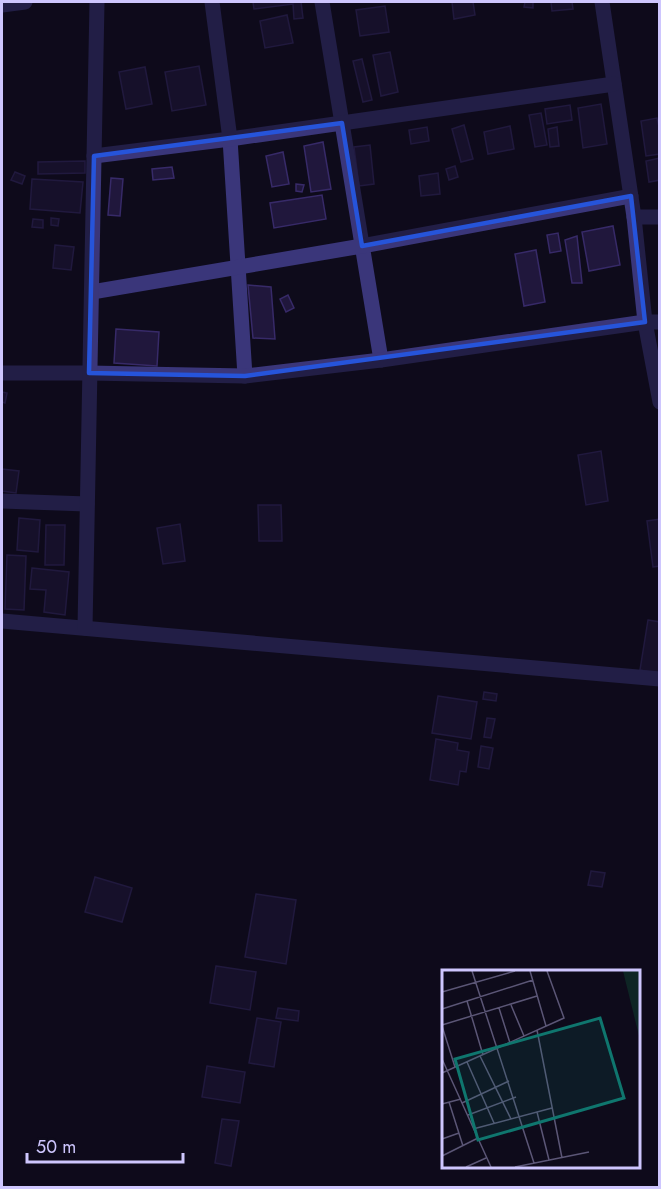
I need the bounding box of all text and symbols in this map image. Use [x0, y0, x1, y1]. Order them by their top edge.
inset map [442, 970, 640, 1168]
scale bar [27, 1126, 183, 1164]
text: 50 m [36, 1134, 76, 1160]

